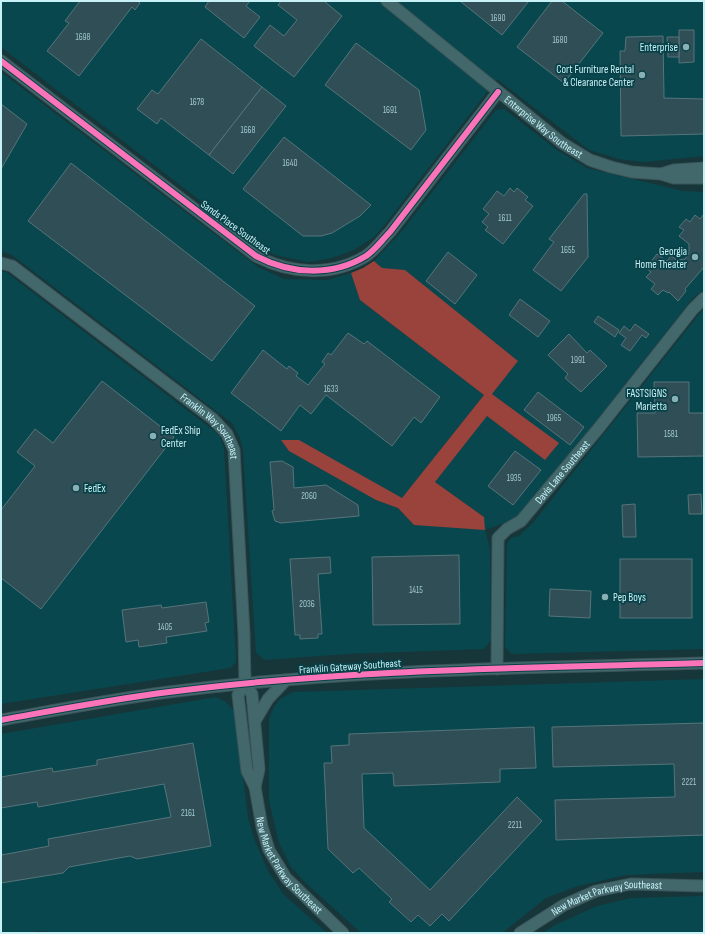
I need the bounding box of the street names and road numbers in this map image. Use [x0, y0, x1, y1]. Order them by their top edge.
street label: Enterprise Way Southeast [502, 93, 586, 161]
street label: Sands Place Southeast [198, 198, 274, 258]
street label: Franklin Way Southeast [178, 391, 241, 460]
street label: Davis Lane Southeast [532, 437, 593, 506]
street label: Franklin Gateway Southeast [298, 656, 402, 677]
street label: New Market Parkway Southeast [253, 816, 326, 917]
street label: New Market Parkway Southeast [549, 878, 663, 918]

